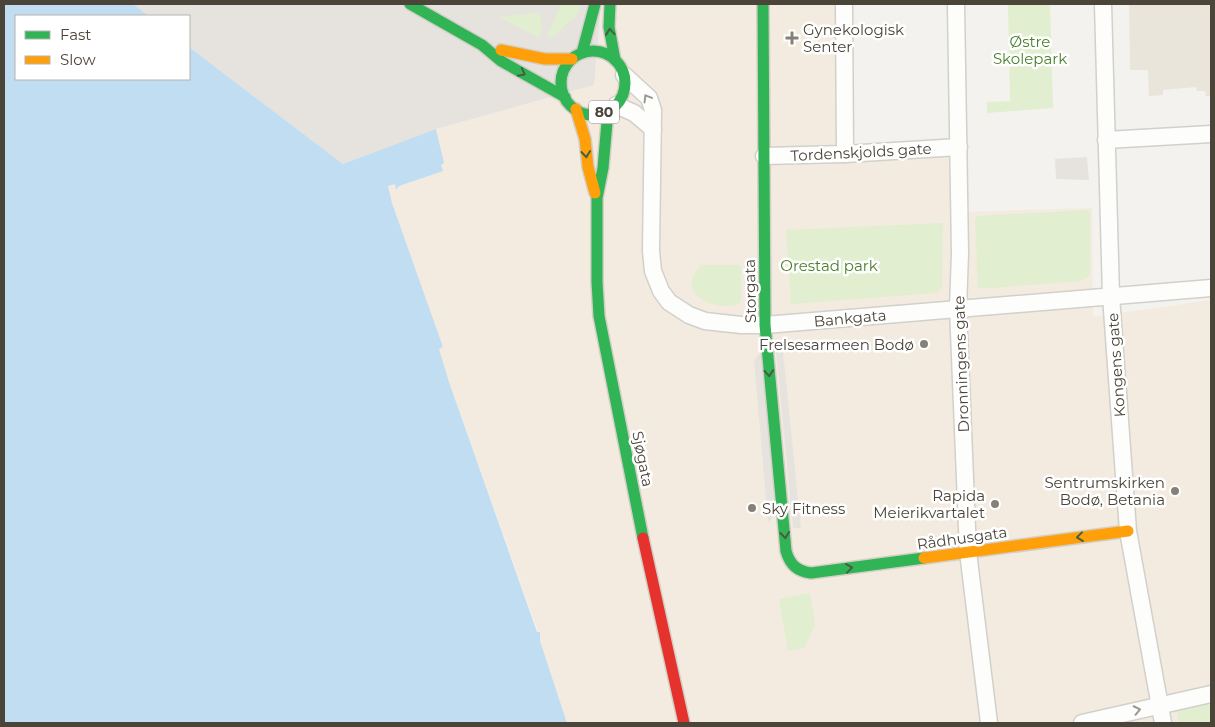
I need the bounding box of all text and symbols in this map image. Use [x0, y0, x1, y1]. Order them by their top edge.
legend [15, 15, 190, 80]
place label: Gynekologisk Senter [803, 20, 904, 56]
text: Fast [60, 25, 91, 44]
one-way arrow [605, 28, 616, 36]
marker: Gynekologisk Senter [785, 31, 799, 45]
park label: Østre Skolepark [993, 32, 1067, 68]
text: Slow [60, 50, 96, 69]
one-way arrow [517, 67, 526, 77]
one-way arrow [643, 94, 653, 103]
road number: 80 [589, 100, 619, 124]
street label: Tordenskjolds gate [790, 139, 932, 165]
one-way arrow [580, 150, 591, 158]
park label: Orestad park [780, 256, 878, 275]
street label: Storgata [740, 259, 760, 323]
street label: Dronningens gate [949, 295, 973, 433]
street label: Bankgata [813, 305, 887, 331]
street label: Kongens gate [1103, 312, 1129, 418]
place label: Frelsesarmeen Bodø [759, 335, 914, 354]
marker: Frelsesarmeen Bodø [918, 338, 930, 350]
one-way arrow [764, 370, 775, 378]
street label: Sjøgata [628, 429, 658, 489]
place label: Sentrumskirken Bodø, Betania [1044, 473, 1165, 509]
marker: Sentrumskirken Bodø, Betania [1169, 485, 1181, 497]
place label: Rapida Meierikvartalet [873, 486, 985, 522]
marker: Rapida Meierikvartalet [989, 498, 1001, 510]
place label: Sky Fitness [762, 499, 845, 518]
marker: Sky Fitness [746, 502, 758, 514]
street label: Rådhusgata [916, 522, 1008, 554]
one-way arrow [779, 531, 790, 539]
one-way arrow [1075, 532, 1084, 542]
one-way arrow [845, 563, 853, 574]
one-way arrow [1133, 706, 1142, 716]

